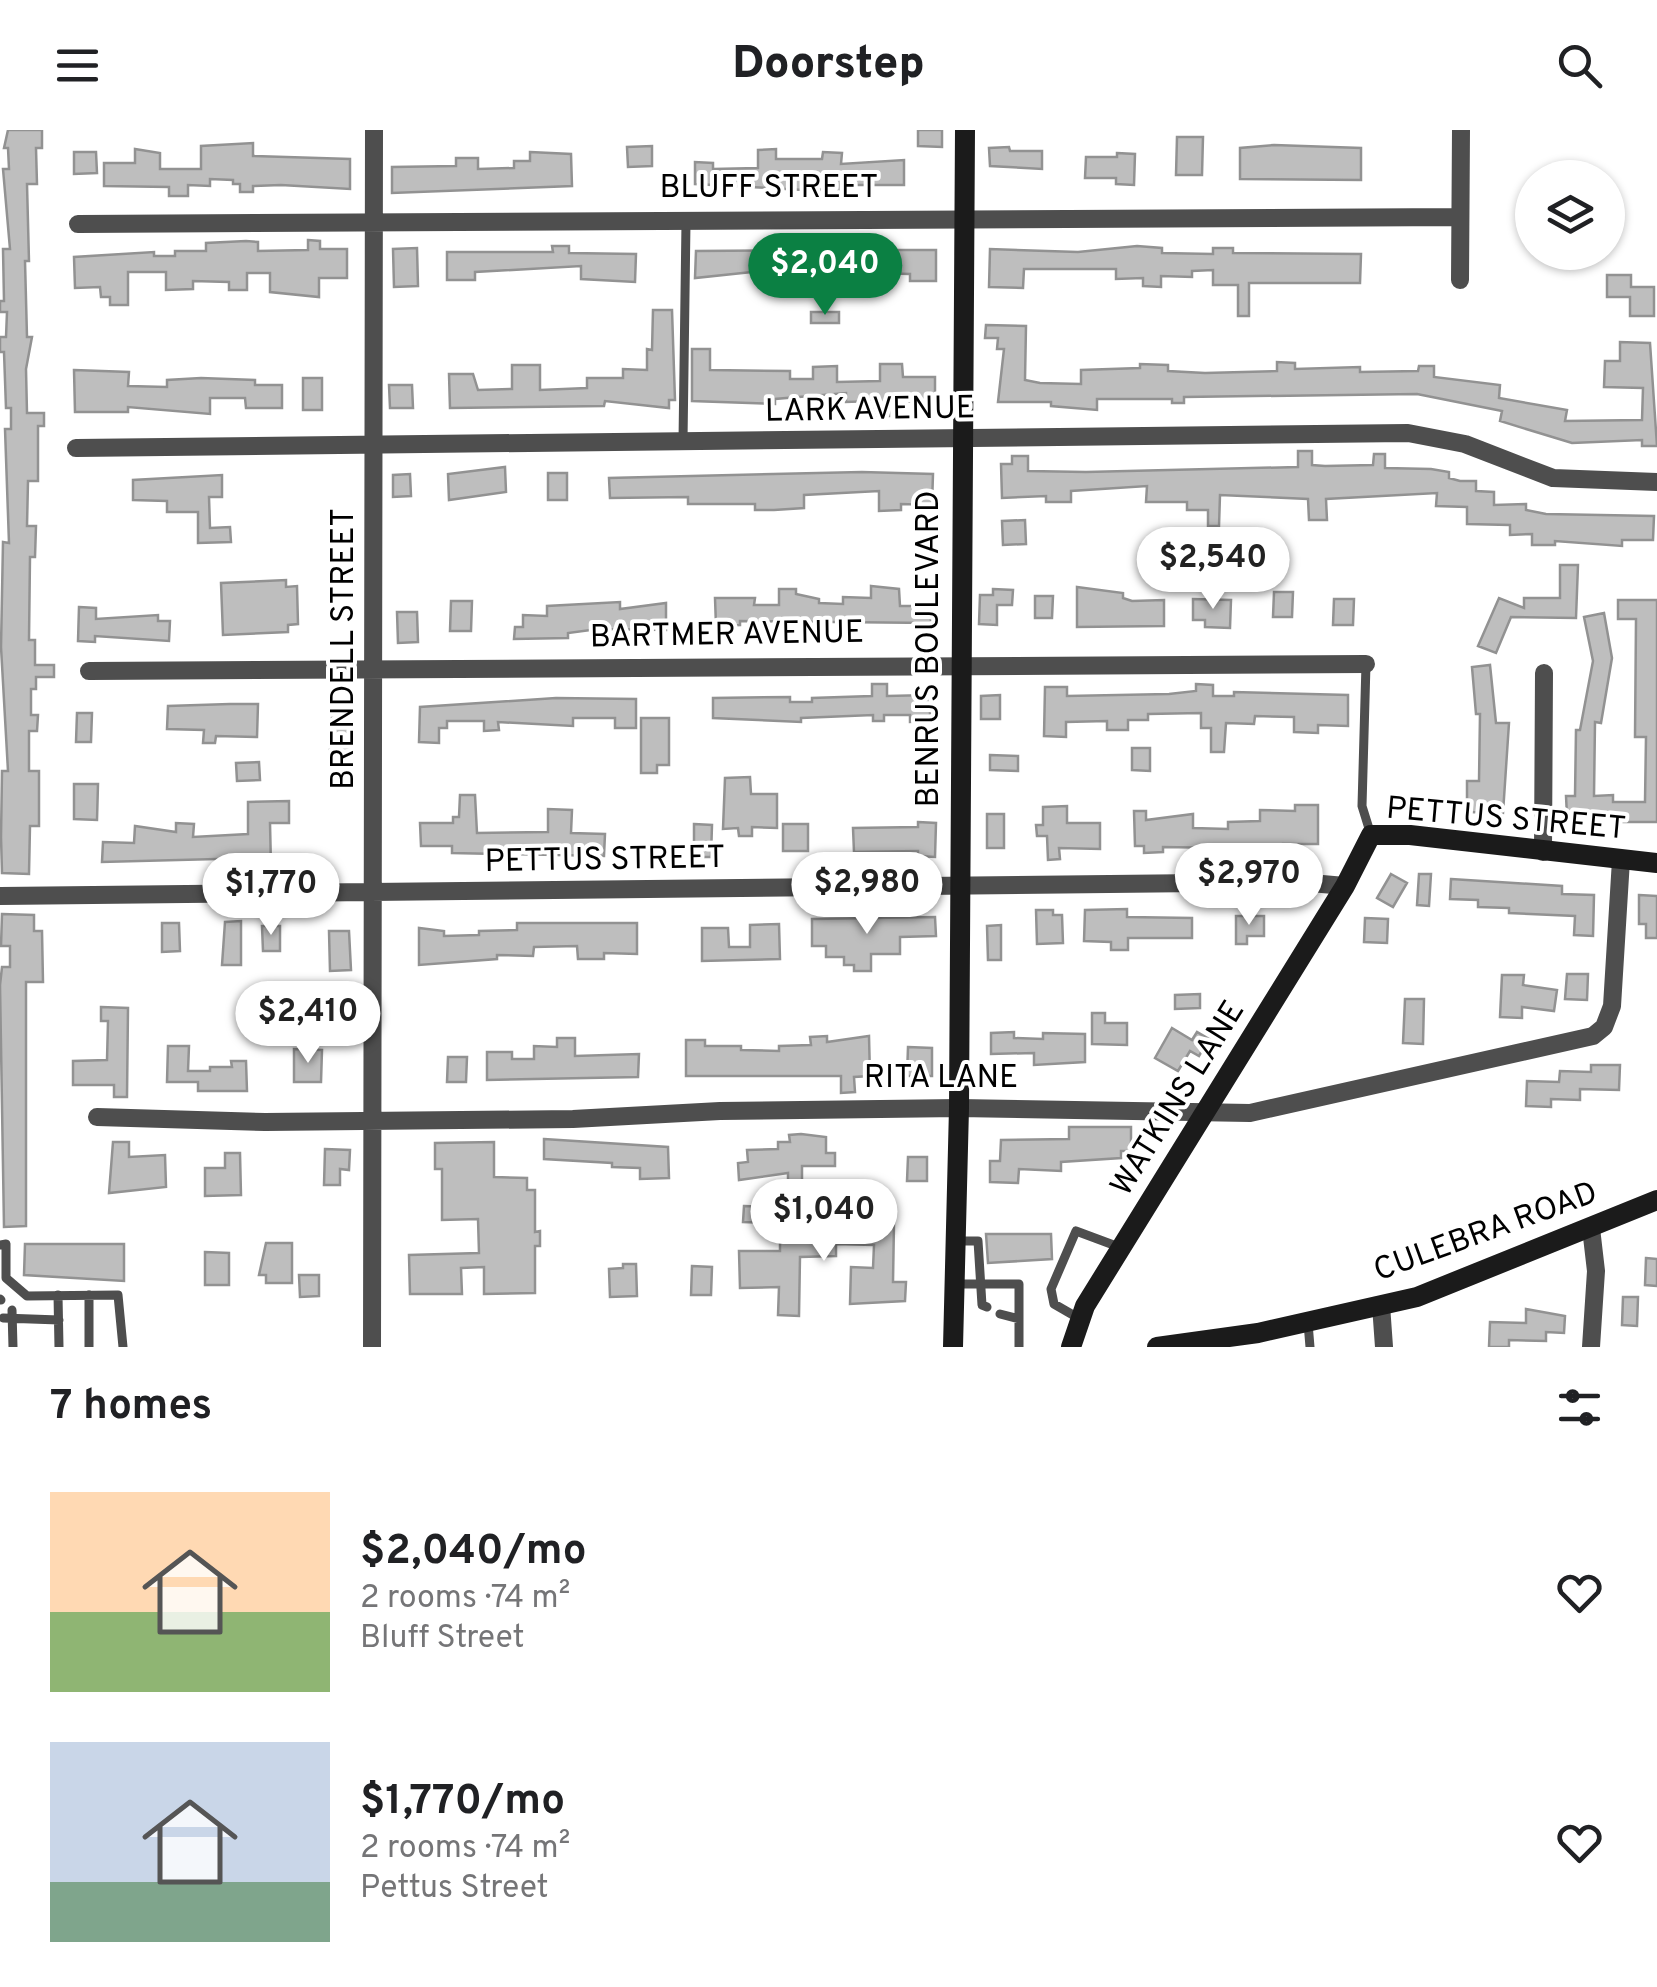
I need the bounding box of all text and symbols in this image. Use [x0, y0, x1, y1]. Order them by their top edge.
text: Doorstep [732, 37, 925, 94]
icon: menu [50, 38, 105, 93]
icon: search [1552, 38, 1607, 93]
map controls [1515, 160, 1625, 270]
button: layers [1515, 160, 1625, 270]
street label: BLUFF STREET [659, 169, 879, 209]
pin: $2,040 [744, 233, 906, 318]
text: $2,040 [770, 245, 880, 285]
street label: LARK AVENUE [765, 389, 975, 433]
street label: BENRUS BOULEVARD [910, 490, 950, 808]
street label: BRENDELL STREET [325, 508, 365, 790]
pin: $2,540 [1132, 527, 1294, 612]
text: $2,540 [1159, 539, 1267, 579]
street label: BARTMER AVENUE [590, 614, 864, 658]
street label: PETTUS STREET [1384, 790, 1628, 850]
street label: PETTUS STREET [484, 839, 726, 883]
pin: $2,970 [1168, 843, 1330, 928]
pin: $2,980 [786, 852, 948, 937]
pin: $1,770 [190, 853, 352, 938]
text: $2,970 [1197, 855, 1301, 895]
text: $2,980 [813, 864, 921, 904]
text: $1,770 [224, 865, 318, 905]
pin: $2,410 [227, 981, 389, 1066]
text: $2,410 [257, 993, 359, 1033]
street label: WATKINS LANE [1103, 994, 1255, 1204]
street label: RITA LANE [864, 1059, 1018, 1099]
street label: CULEBRA ROAD [1369, 1174, 1603, 1292]
pin: $1,040 [743, 1179, 905, 1264]
text: $1,040 [772, 1191, 876, 1231]
icon: filters [1552, 1380, 1607, 1435]
text: 7 homes [50, 1381, 212, 1434]
text: $2,040/mo [360, 1526, 587, 1579]
icon: home [130, 1532, 250, 1652]
icon: heart [1552, 1565, 1607, 1620]
text: 2 rooms · 74 m² [360, 1579, 570, 1619]
text: Bluff Street [360, 1619, 525, 1659]
text: $1,770/mo [360, 1776, 565, 1829]
icon: home [130, 1782, 250, 1902]
icon: heart [1552, 1815, 1607, 1870]
text: 2 rooms · 74 m² [360, 1829, 570, 1869]
text: Pettus Street [360, 1869, 549, 1909]

